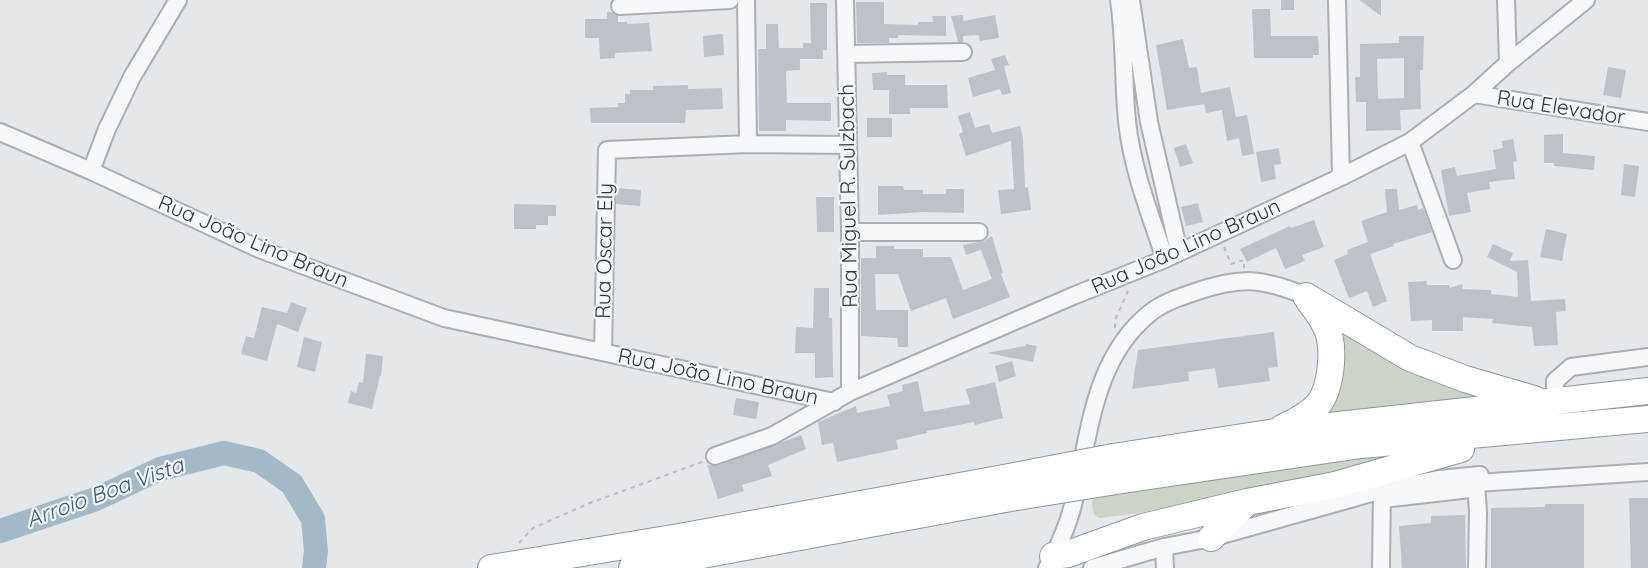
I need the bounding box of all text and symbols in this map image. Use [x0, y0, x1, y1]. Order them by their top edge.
street label: Rua Miguel R. Sulzbach [834, 84, 864, 308]
street label: Rua Elevador [1495, 85, 1627, 131]
street label: Rua Oscar Ely [591, 183, 619, 319]
street label: Rua João Lino Braun [154, 190, 352, 294]
street label: Rua João Lino Braun [1087, 194, 1285, 300]
street label: Rua João Lino Braun [615, 343, 821, 411]
water label: Arroio Boa Vista [23, 452, 187, 534]

